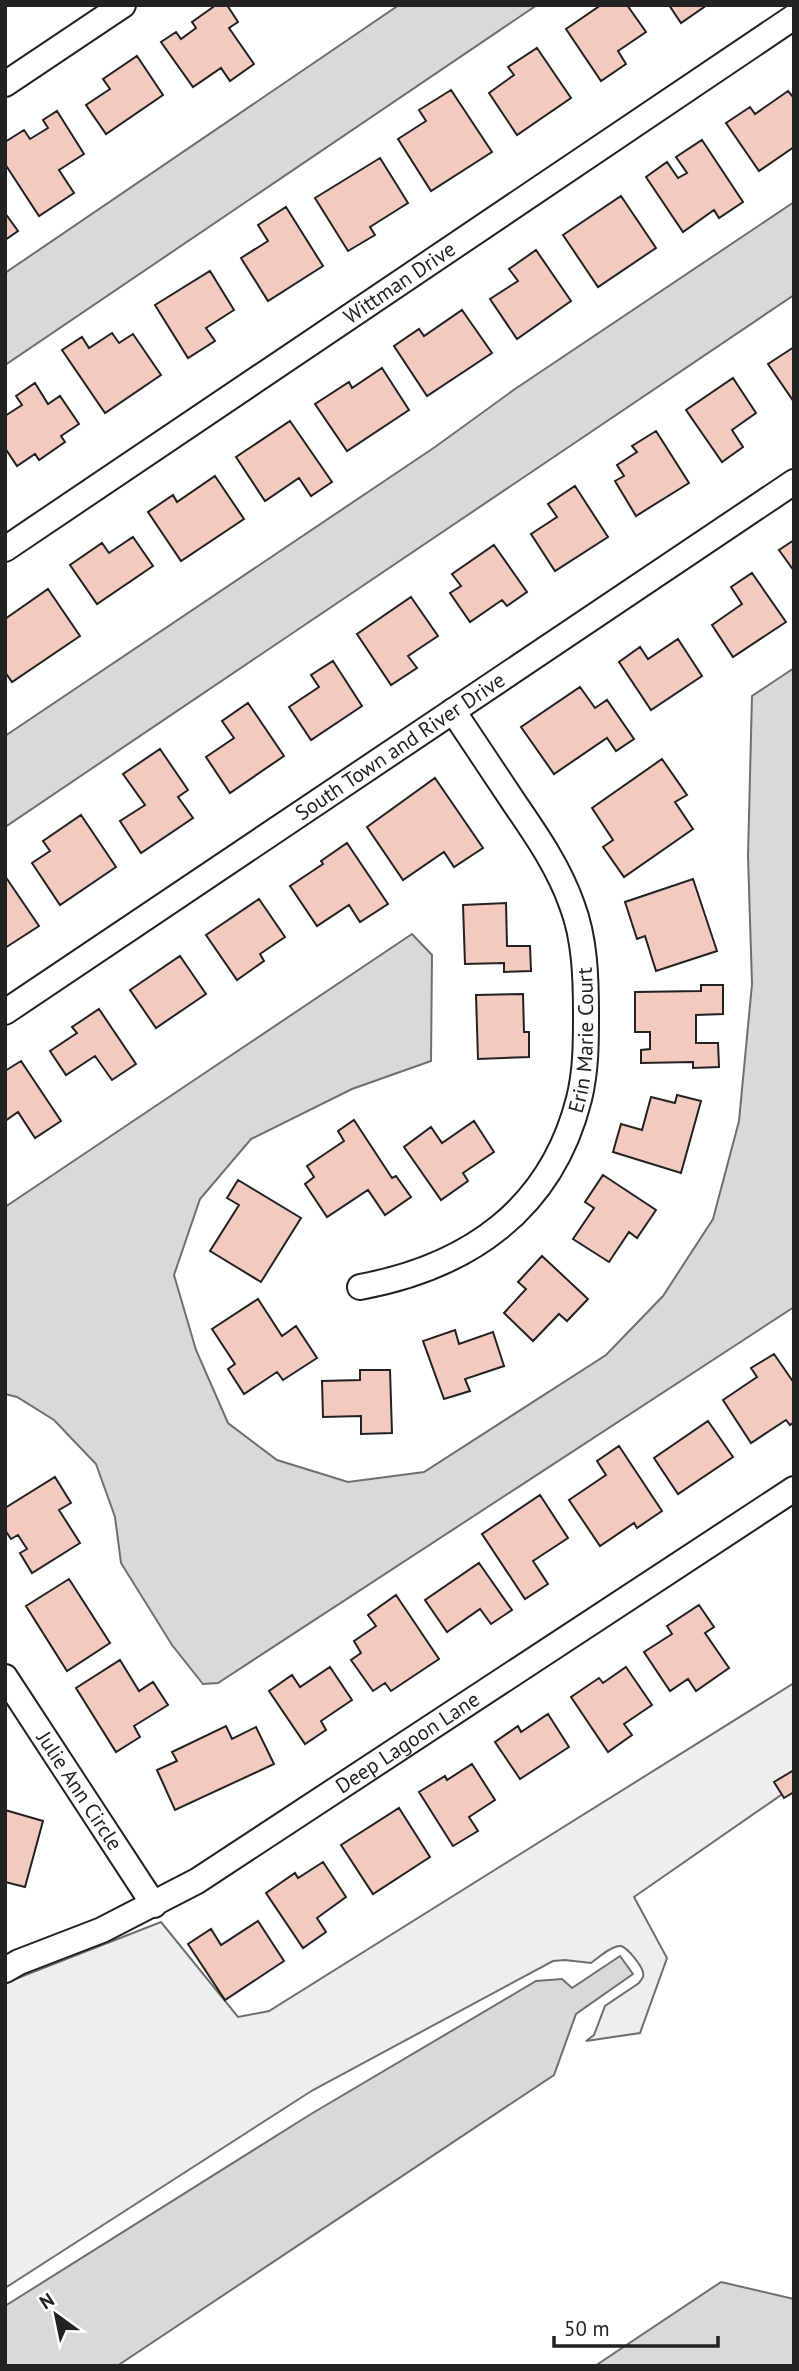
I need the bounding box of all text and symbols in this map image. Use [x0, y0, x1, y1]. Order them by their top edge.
street label: Wittman Drive [338, 235, 460, 330]
street label: South Town and River Drive [290, 666, 510, 826]
street label: Erin Marie Court [562, 966, 599, 1116]
street label: Deep Lagoon Lane [330, 1685, 484, 1799]
street label: Julie Ann Circle [31, 1725, 129, 1855]
north arrow [21, 2280, 91, 2350]
text: N [35, 2287, 59, 2314]
scale bar [554, 2304, 718, 2348]
text: 50 m [564, 2315, 610, 2342]

